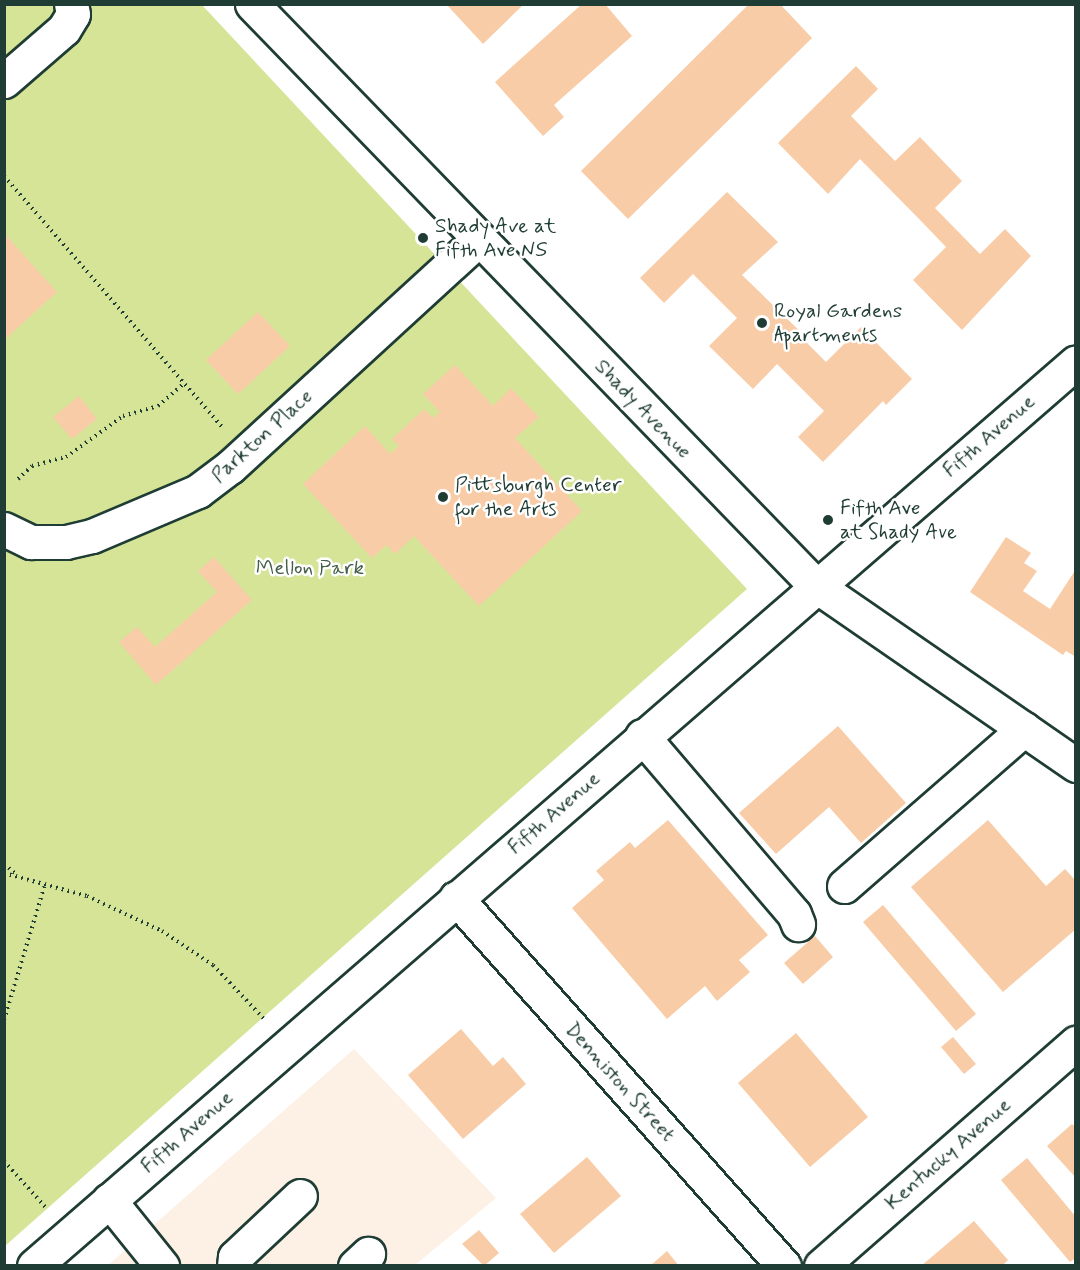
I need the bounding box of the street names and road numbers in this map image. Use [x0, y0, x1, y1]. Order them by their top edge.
street label: Shady Avenue [590, 355, 696, 463]
street label: Parkton Place [207, 385, 317, 487]
street label: Fifth Avenue [938, 389, 1040, 483]
street label: Fifth Avenue [503, 766, 605, 860]
street label: Denniston Street [559, 1016, 681, 1148]
street label: Fifth Avenue [136, 1085, 238, 1179]
street label: Kentucky Avenue [880, 1092, 1016, 1216]

